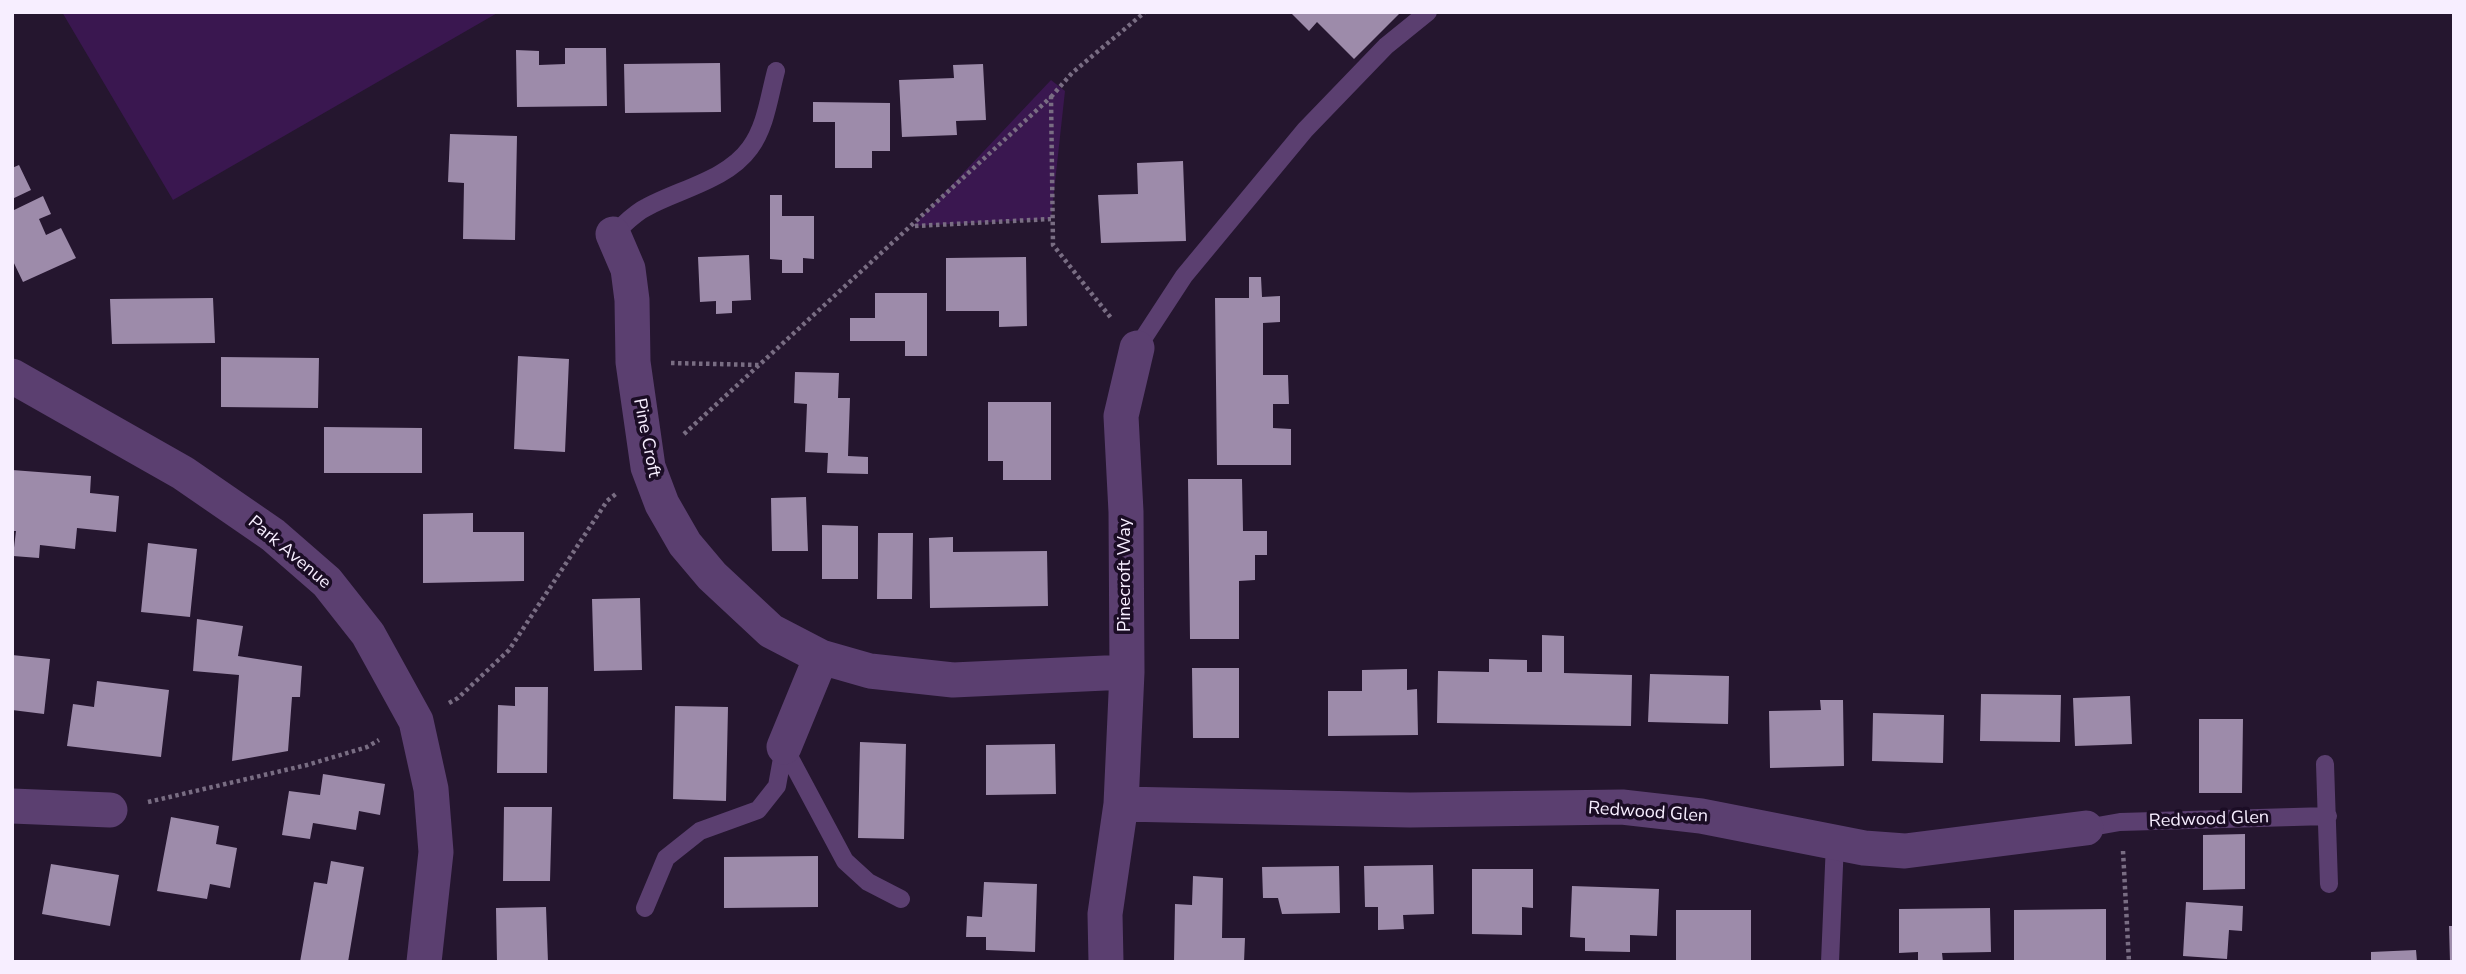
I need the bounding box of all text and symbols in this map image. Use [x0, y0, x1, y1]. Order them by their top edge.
street label: Pine Croft [628, 397, 664, 479]
street label: Park Avenue [243, 512, 335, 594]
street label: Pinecroft Way [1115, 518, 1137, 632]
street label: Redwood Glen [1587, 798, 1709, 828]
street label: Redwood Glen [2149, 807, 2269, 833]

